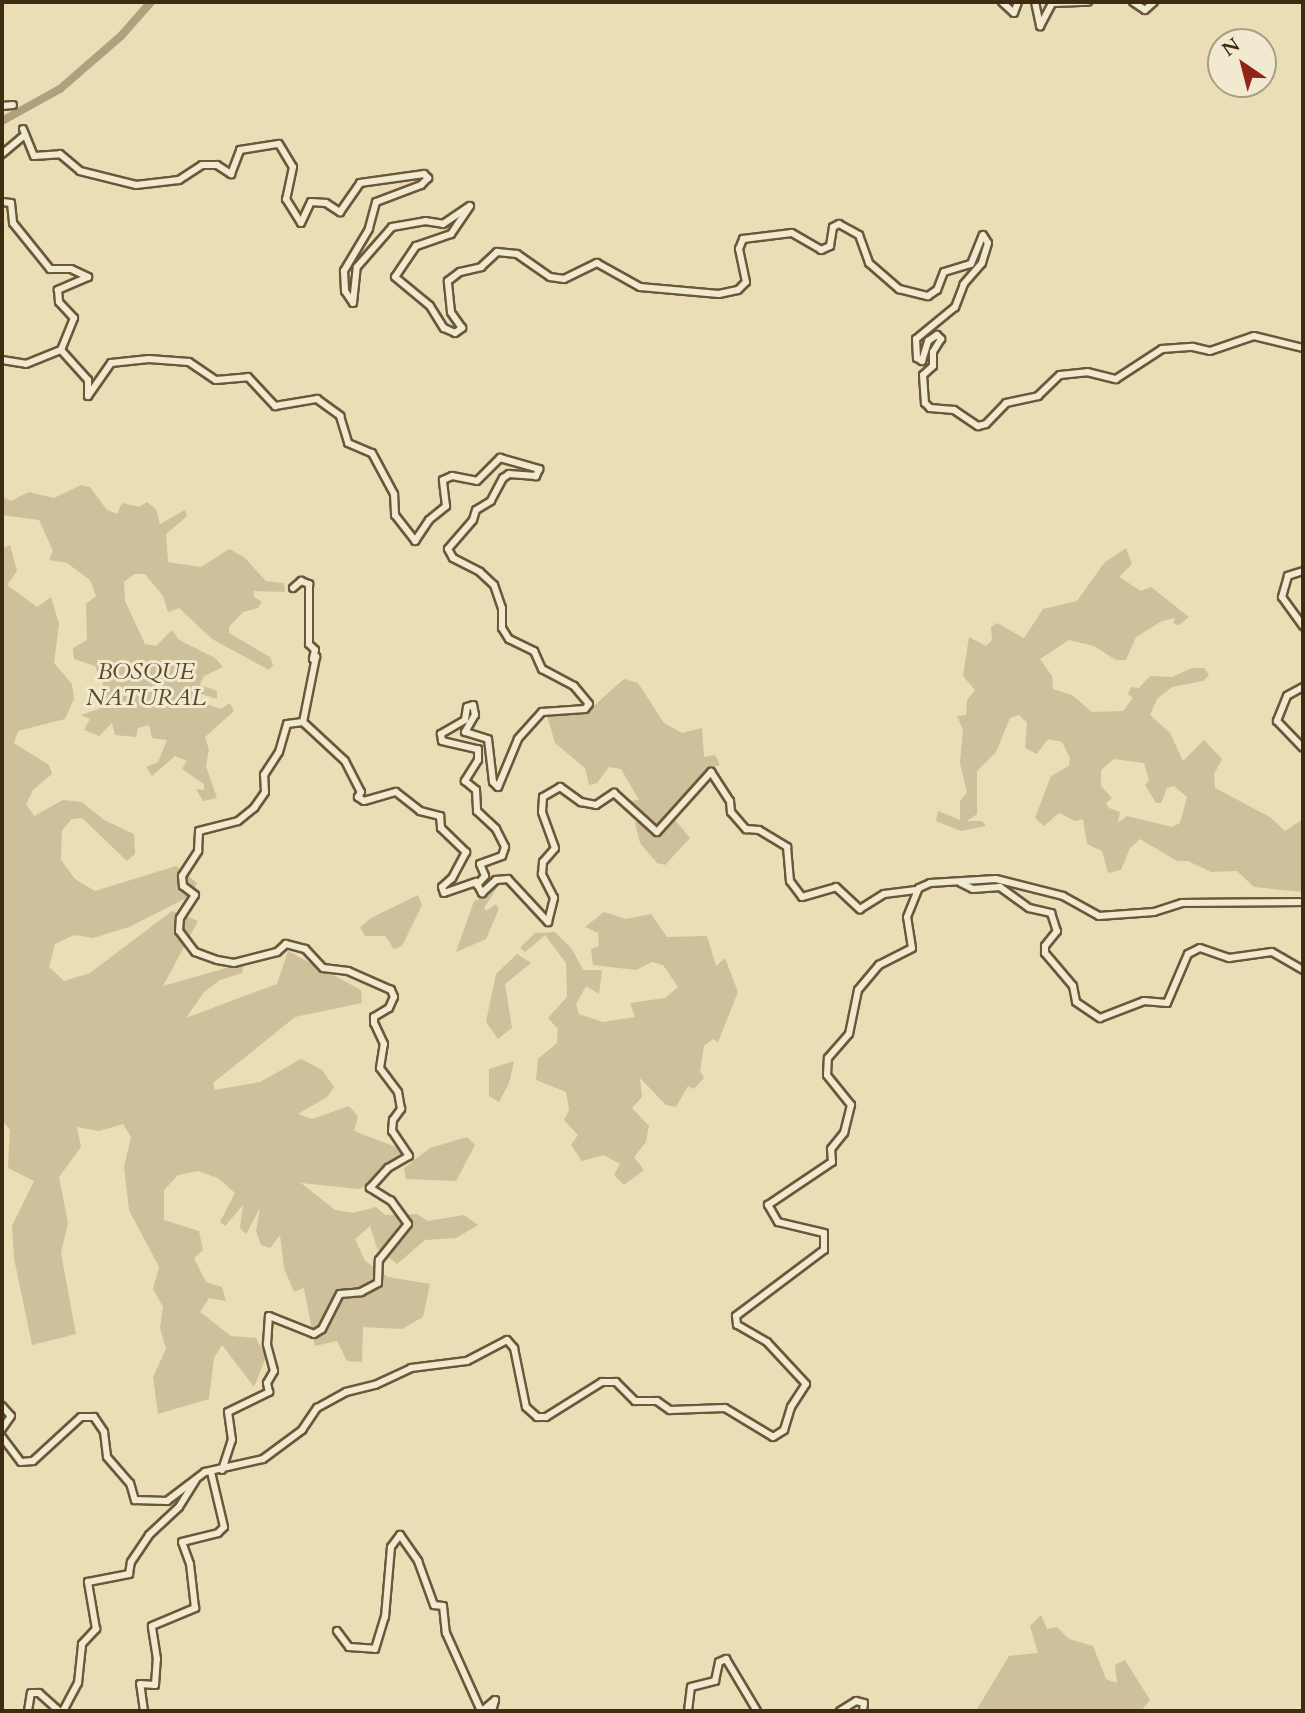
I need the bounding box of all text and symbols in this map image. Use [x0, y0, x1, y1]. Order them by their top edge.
north arrow [1207, 28, 1277, 98]
text: N [1217, 32, 1245, 63]
park label: BOSQUE NATURAL [86, 658, 206, 712]

